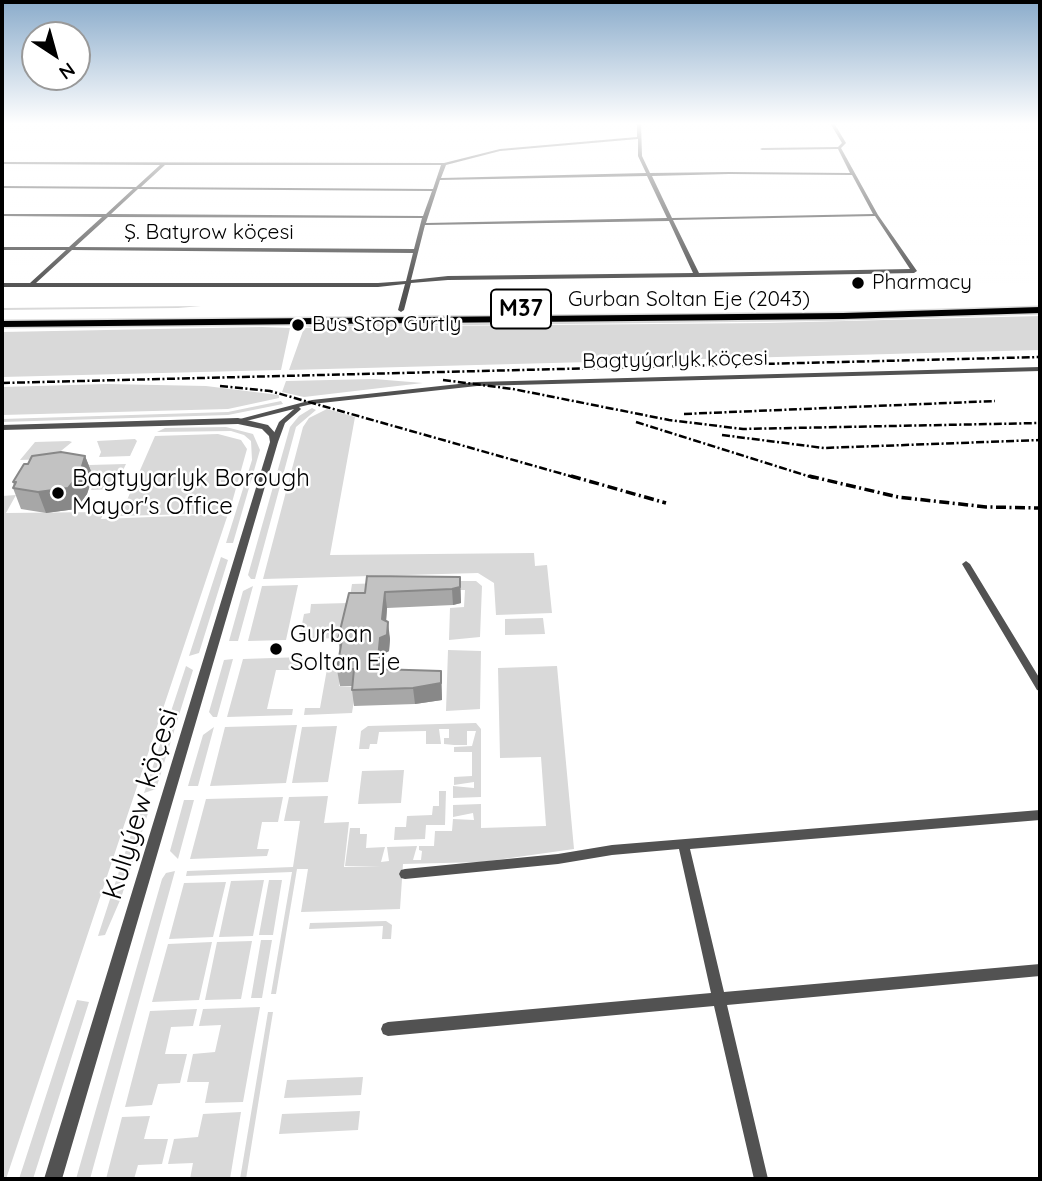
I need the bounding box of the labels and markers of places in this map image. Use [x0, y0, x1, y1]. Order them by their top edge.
place label: Pharmacy [872, 270, 972, 296]
marker: Pharmacy [850, 275, 866, 291]
place label: Bus Stop Gurtly [312, 312, 461, 338]
marker: Bus Stop Gurtly [290, 317, 306, 333]
place label: Bagtyyarlyk Borough Mayor's Office [72, 465, 310, 521]
marker: Bagtyyarlyk Borough Mayor's Office [50, 485, 66, 501]
place label: Gurban Soltan Eje [290, 621, 400, 677]
marker: Gurban Soltan Eje [268, 641, 284, 657]

